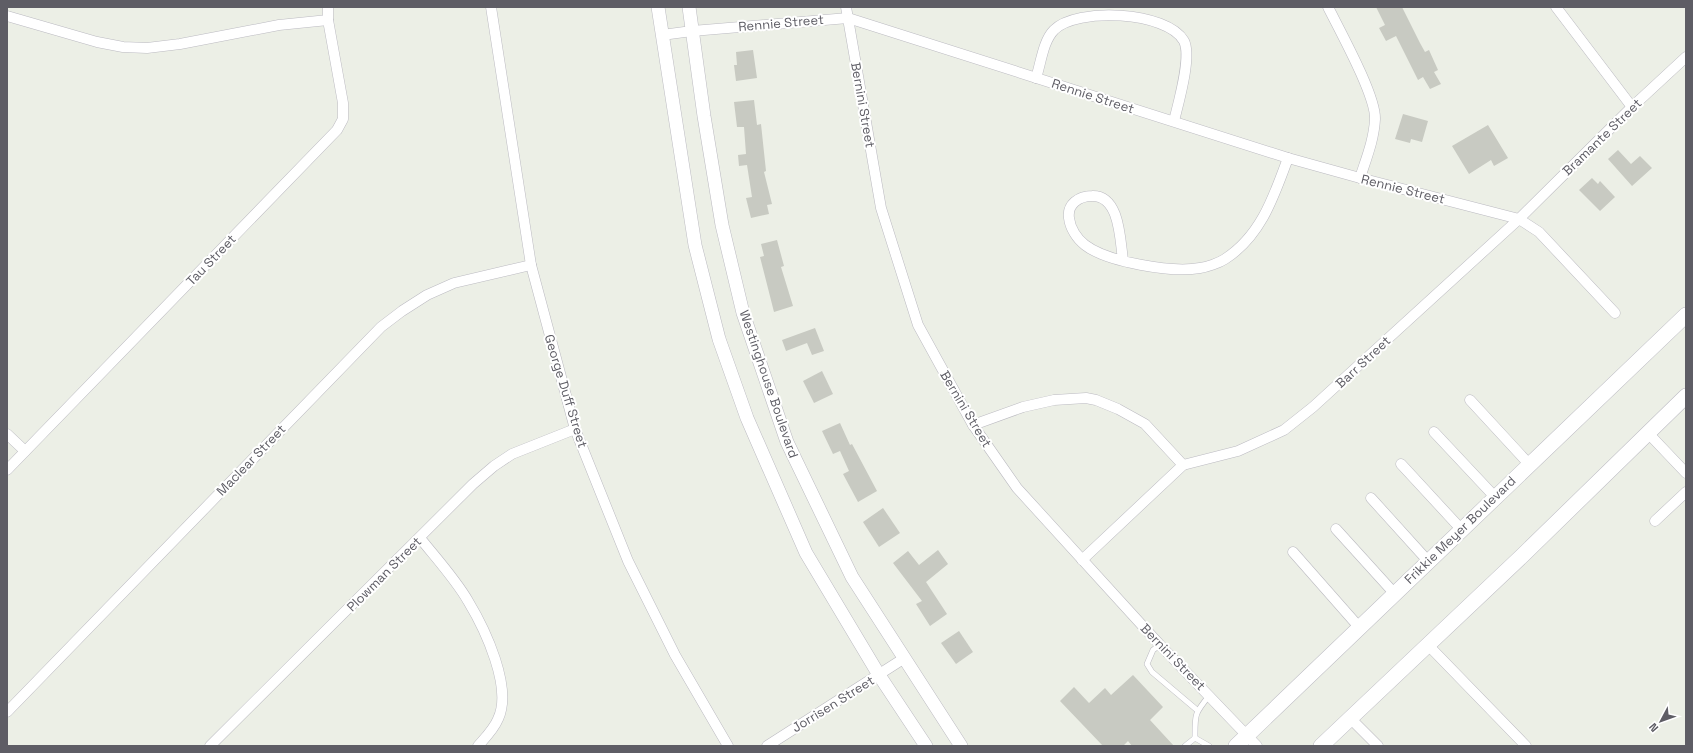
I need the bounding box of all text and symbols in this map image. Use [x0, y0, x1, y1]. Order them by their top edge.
street label: Rennie Street [738, 11, 824, 35]
street label: Bernini Street [847, 61, 879, 149]
street label: Rennie Street [1050, 75, 1136, 117]
street label: Bramante Street [1559, 95, 1645, 179]
street label: Rennie Street [1359, 170, 1447, 208]
street label: Tau Street [182, 231, 240, 289]
street label: Westinghouse Boulevard [736, 308, 802, 460]
street label: George Duff Street [541, 332, 591, 450]
street label: Barr Street [1332, 332, 1394, 392]
street label: Bernini Street [936, 368, 996, 450]
street label: Maclear Street [213, 421, 289, 499]
street label: Frikkie Meyer Boulevard [1401, 472, 1519, 588]
street label: Plowman Street [343, 533, 425, 615]
street label: Bernini Street [1137, 620, 1209, 694]
street label: Jorrisen Street [789, 672, 877, 736]
north arrow [1641, 701, 1681, 741]
text: N [1646, 720, 1661, 735]

